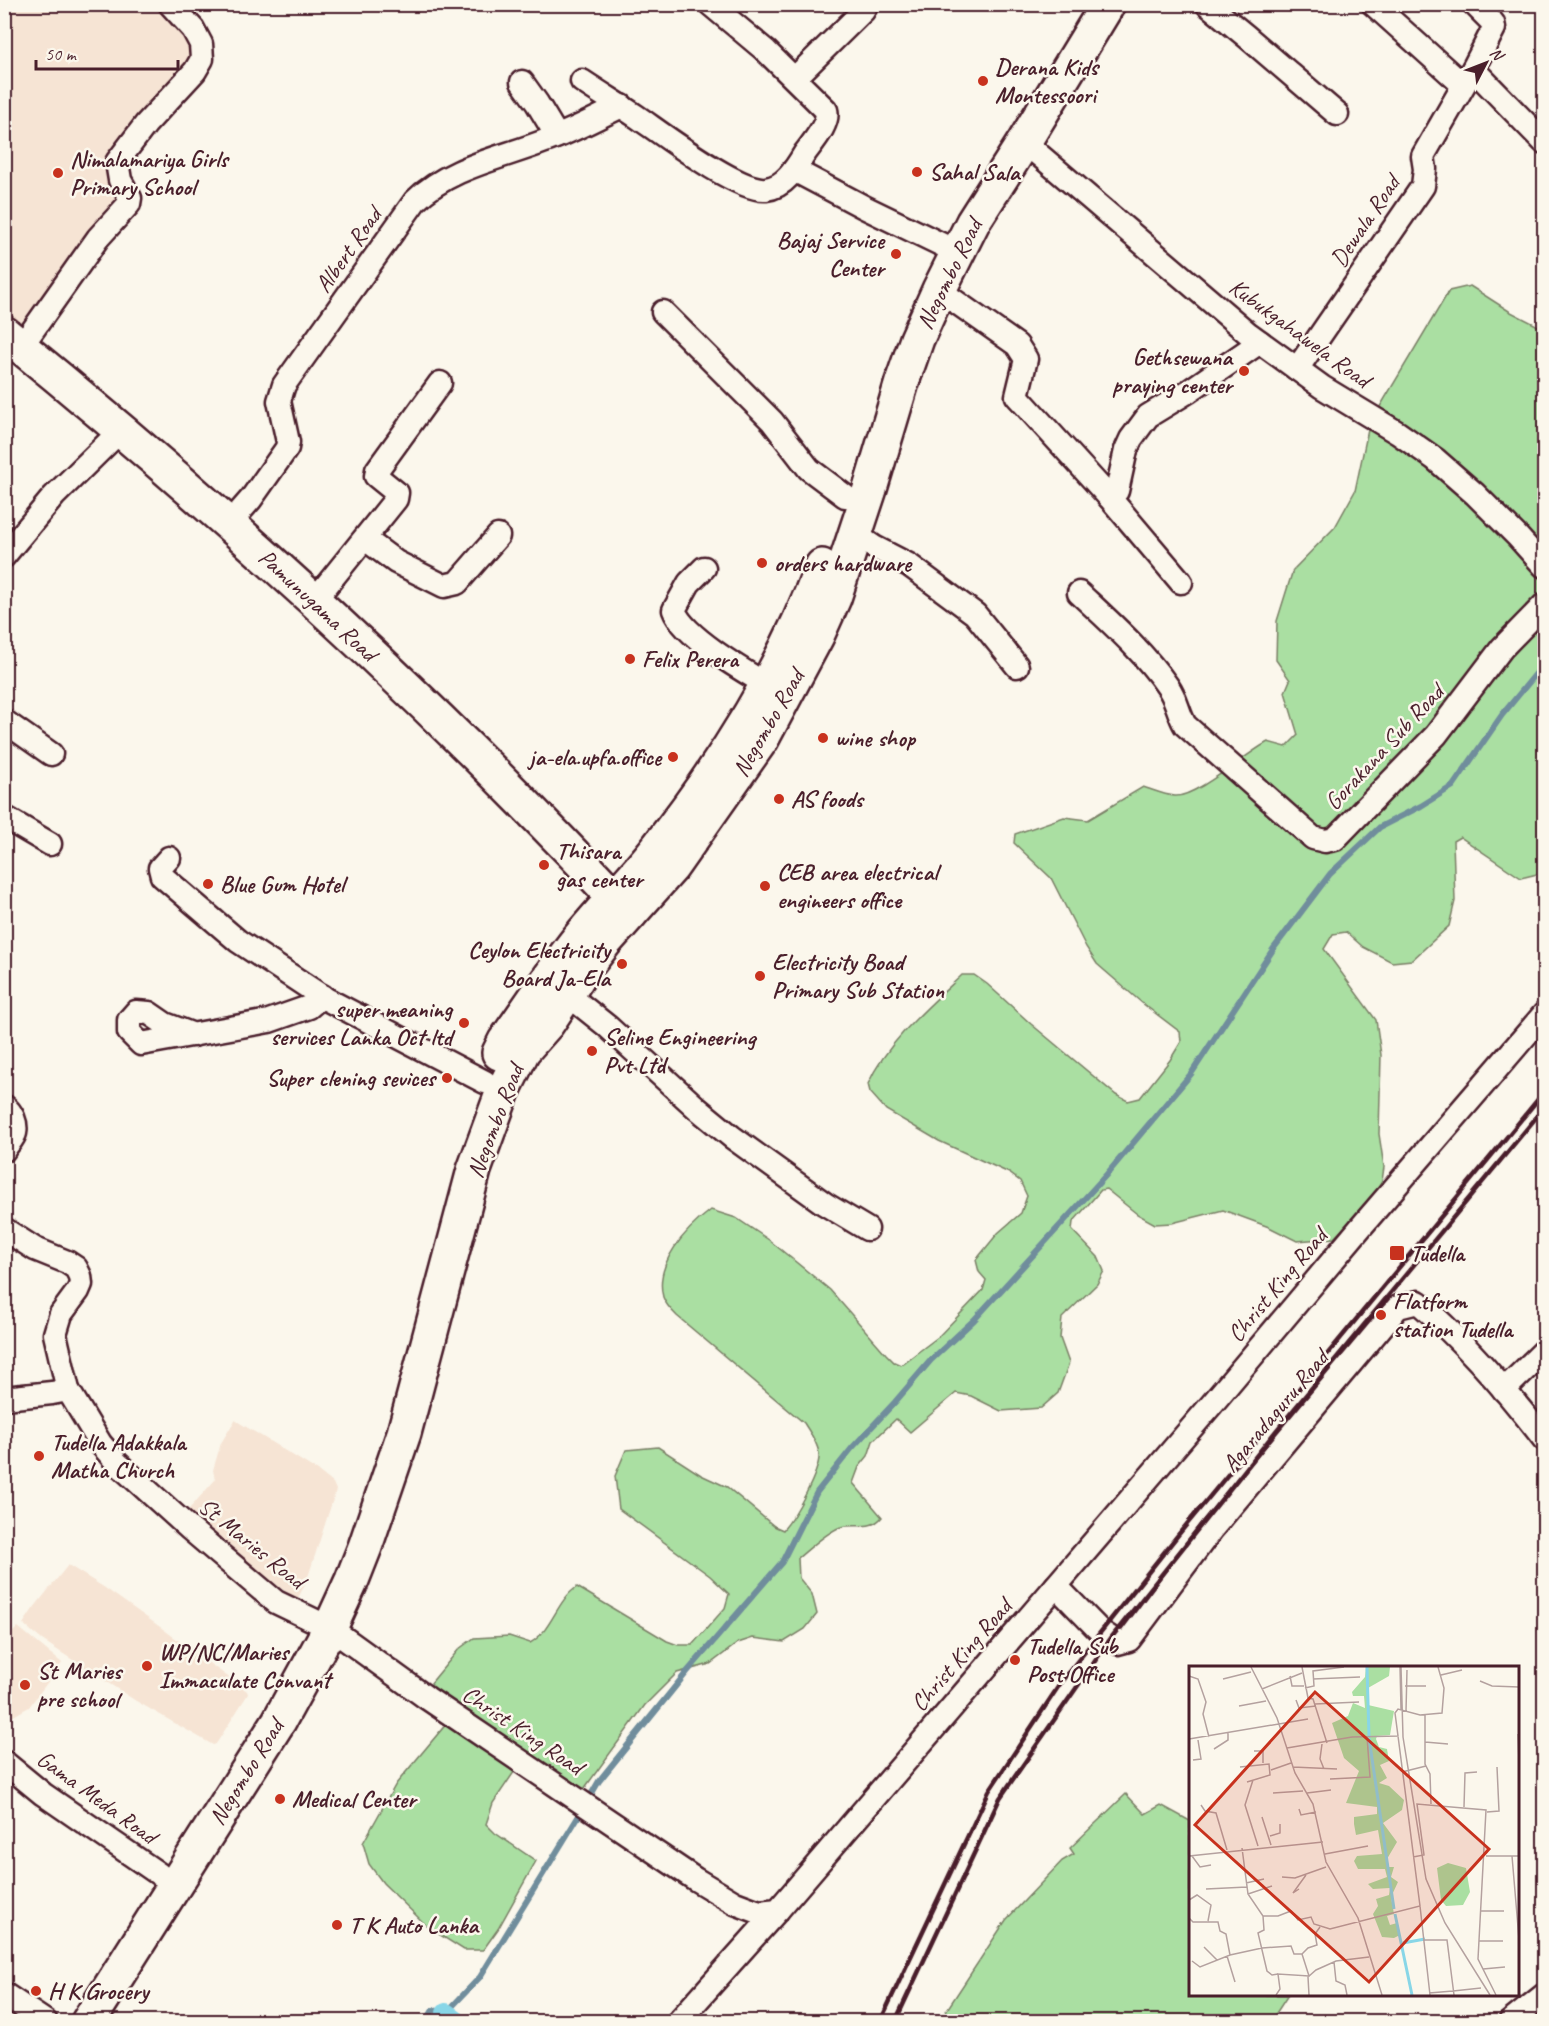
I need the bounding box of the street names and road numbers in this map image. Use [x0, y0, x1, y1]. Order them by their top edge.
street label: Dewala Road [1324, 167, 1408, 272]
street label: Albert Road [308, 199, 390, 298]
street label: Negombo Road [909, 211, 990, 334]
street label: Kubukgahawela Road [1224, 272, 1379, 396]
street label: Pamunugama Road [252, 542, 386, 670]
street label: Negombo Road [725, 661, 813, 782]
street label: Gorakana Sub Road [1318, 675, 1452, 816]
street label: Negombo Road [460, 1057, 532, 1182]
street label: Christ King Road [1221, 1219, 1336, 1348]
street label: Agaradaguru Road [1215, 1341, 1337, 1478]
street label: St Maries Road [193, 1491, 314, 1597]
street label: Christ King Road [904, 1590, 1020, 1717]
street label: Christ King Road [457, 1679, 592, 1783]
street label: Negombo Road [202, 1711, 292, 1830]
street label: Gama Meda Road [31, 1743, 166, 1853]

